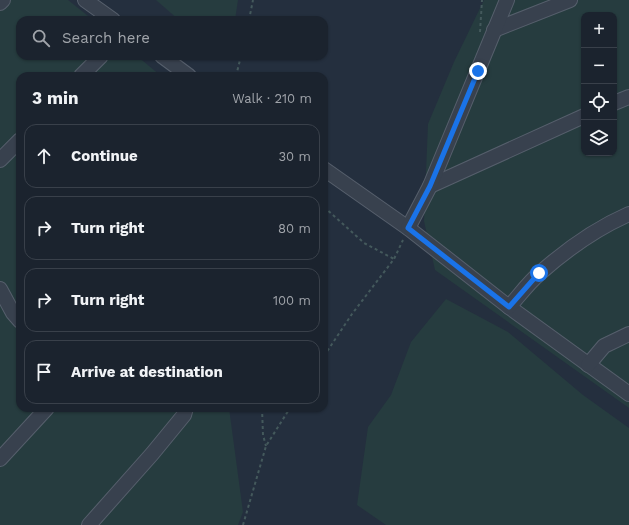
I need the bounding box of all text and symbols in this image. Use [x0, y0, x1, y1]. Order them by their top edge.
map controls [581, 12, 617, 156]
button: + [581, 12, 617, 48]
search box [16, 16, 328, 60]
icon: search [30, 27, 52, 49]
text: Search here [62, 29, 150, 47]
button: − [581, 48, 617, 84]
route end [469, 62, 487, 80]
button: locate [581, 84, 617, 120]
text: 3 min [32, 88, 78, 108]
text: Walk · 210 m [232, 91, 312, 106]
button: layers [581, 120, 617, 156]
icon: ahead [33, 145, 55, 167]
text: Continue [71, 147, 138, 165]
text: 30 m [279, 149, 311, 164]
icon: right [33, 217, 55, 239]
text: Turn right [71, 219, 144, 237]
text: 80 m [278, 221, 311, 236]
route start [530, 264, 548, 282]
icon: right [33, 289, 55, 311]
text: Turn right [71, 291, 144, 309]
text: 100 m [273, 293, 311, 308]
icon: arrive [33, 361, 55, 383]
text: Arrive at destination [71, 363, 223, 381]

